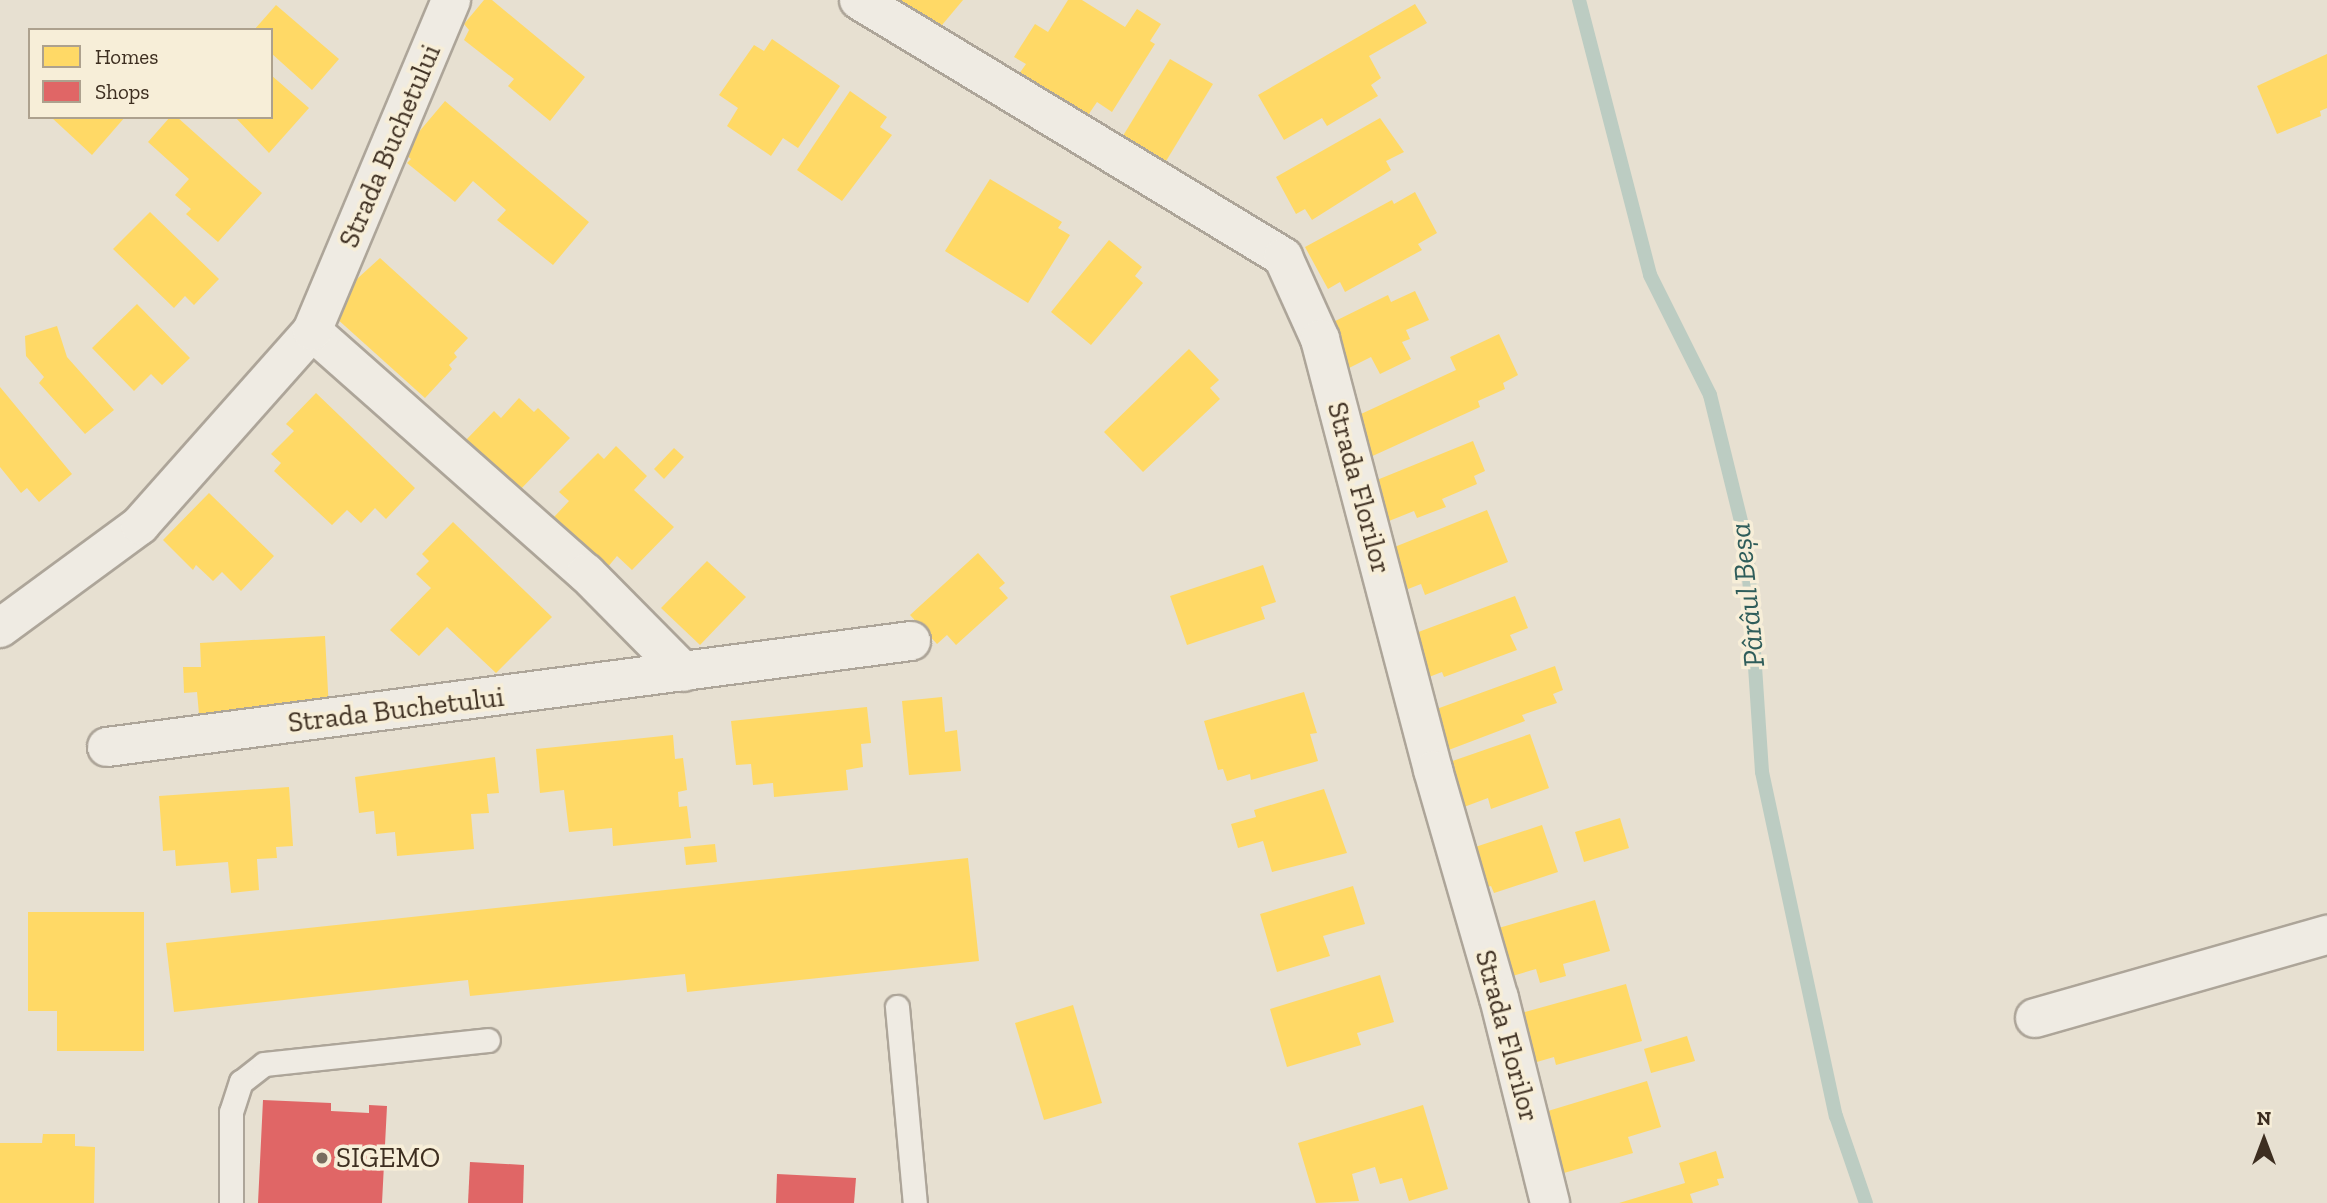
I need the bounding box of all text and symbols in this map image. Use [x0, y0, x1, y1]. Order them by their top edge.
legend [28, 28, 273, 119]
street label: Strada Buchetului [332, 39, 448, 253]
text: Homes [95, 44, 158, 69]
text: Shops [95, 79, 149, 104]
street label: Strada Florilor [1320, 398, 1398, 578]
water label: Pârâul Beșa [1722, 521, 1772, 669]
street label: Strada Buchetului [286, 680, 506, 740]
street label: Strada Florilor [1468, 946, 1546, 1126]
north arrow [2229, 1105, 2299, 1175]
text: N [2257, 1107, 2271, 1130]
place label: SIGEMO [336, 1141, 440, 1175]
marker: SIGEMO [314, 1150, 330, 1166]

